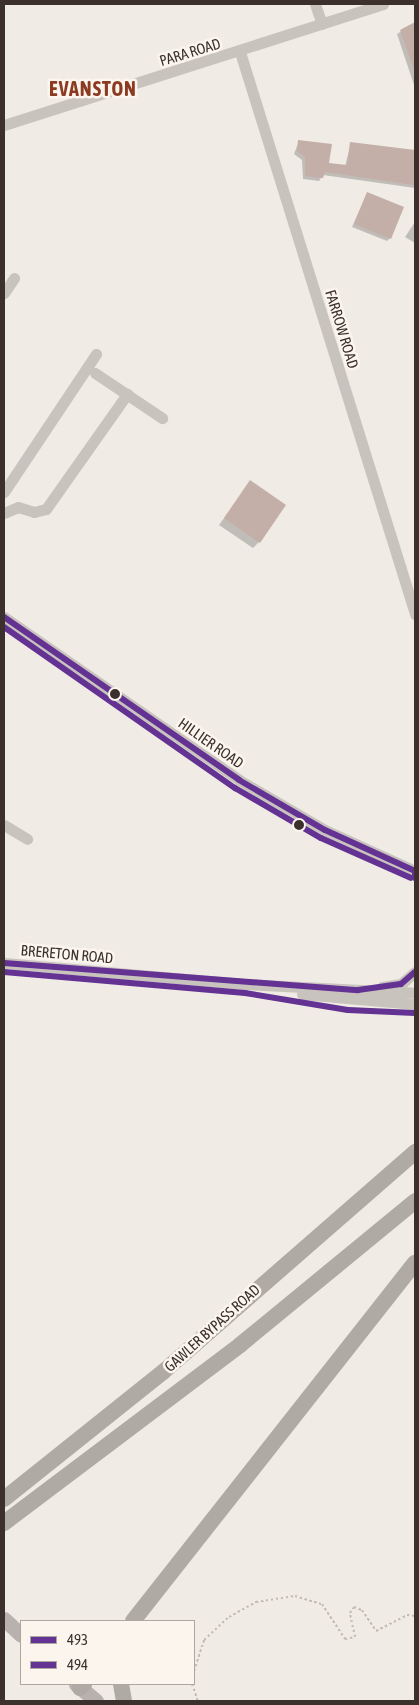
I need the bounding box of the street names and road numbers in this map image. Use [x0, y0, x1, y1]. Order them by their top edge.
street label: PARA ROAD [157, 34, 223, 70]
street label: FARROW ROAD [322, 287, 362, 371]
street label: HILLIER ROAD [175, 714, 247, 772]
street label: BRERETON ROAD [20, 941, 114, 967]
street label: GAWLER BYPASS ROAD [161, 1280, 263, 1376]

